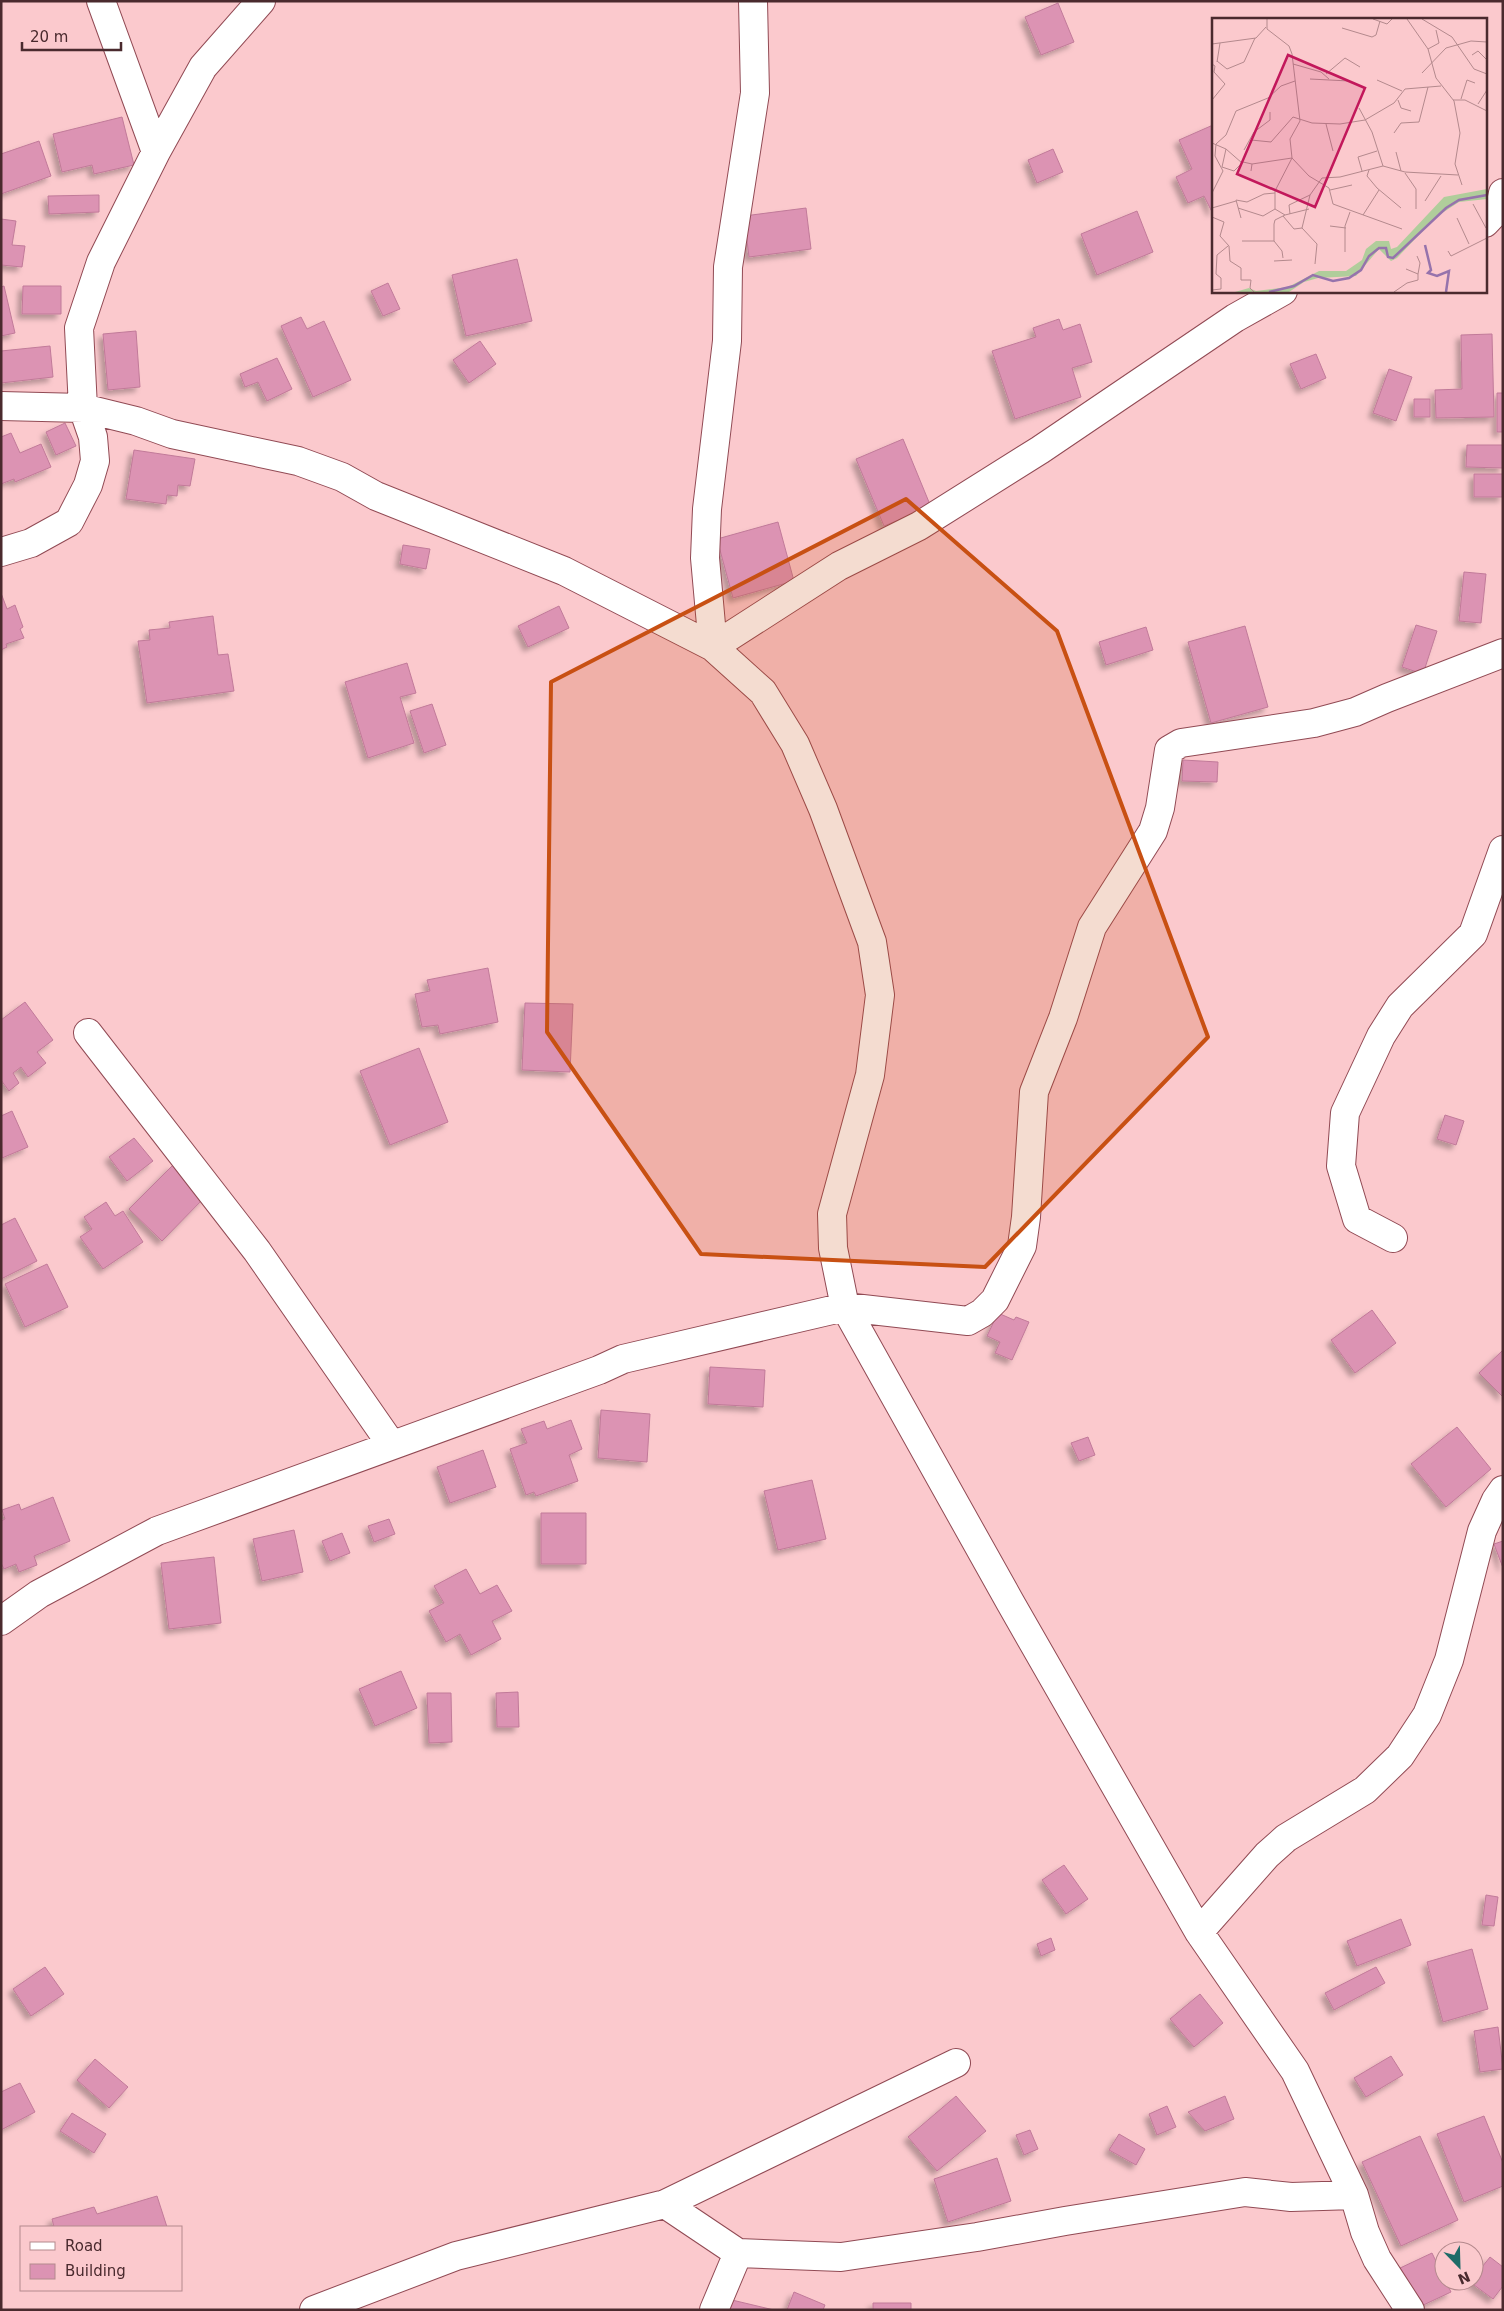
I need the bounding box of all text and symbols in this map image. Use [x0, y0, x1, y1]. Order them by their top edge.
inset map [1212, 18, 1486, 292]
scale bar [22, 20, 121, 52]
text: 20 m [30, 28, 68, 46]
legend [20, 2226, 182, 2291]
text: Road [65, 2237, 103, 2255]
north arrow [1434, 2241, 1484, 2291]
text: Building [65, 2262, 126, 2280]
text: N [1456, 2268, 1473, 2288]

